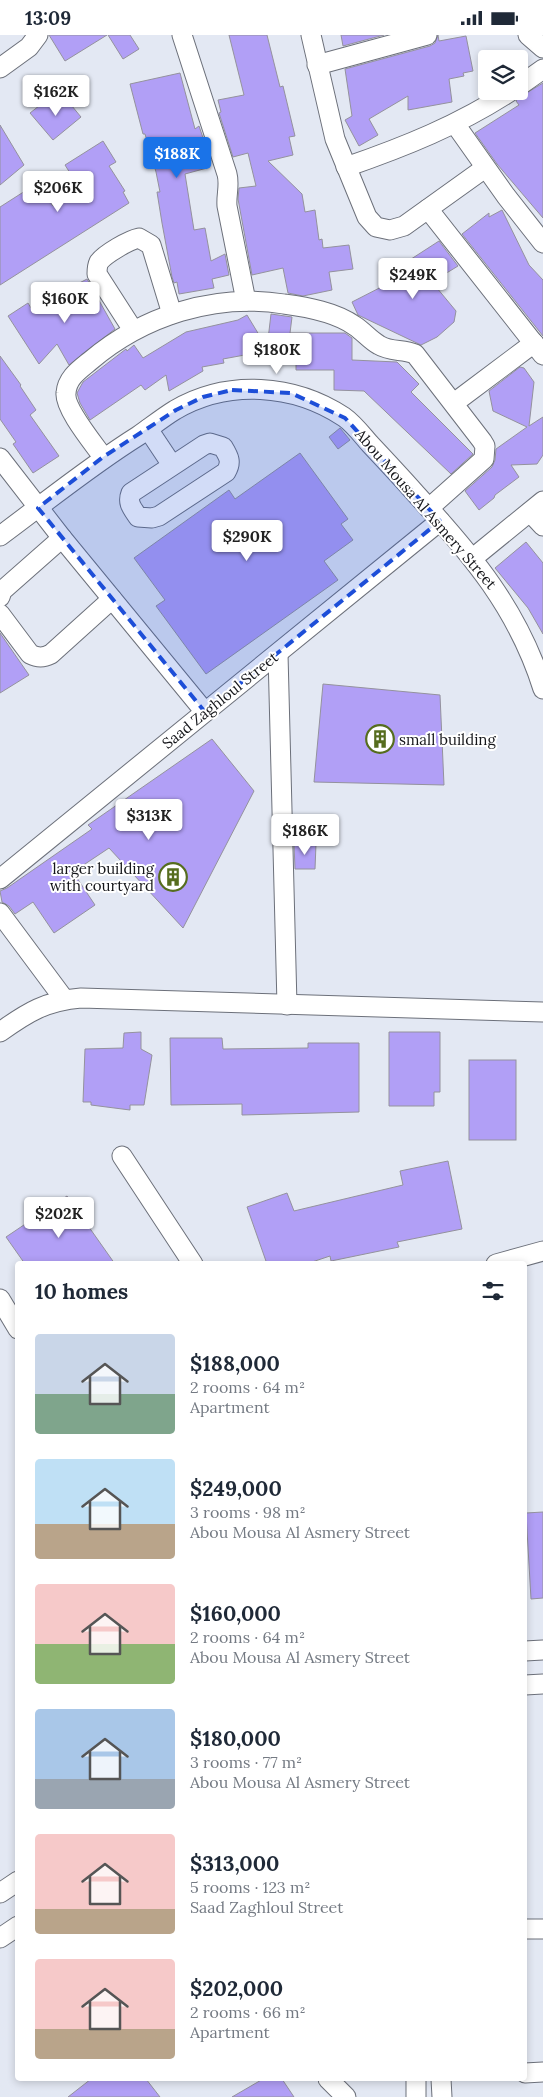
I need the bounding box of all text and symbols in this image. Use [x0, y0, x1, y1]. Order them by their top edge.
text: 13:09 [25, 6, 71, 30]
map controls [478, 50, 528, 100]
button: layers [478, 50, 528, 100]
pin: $162K [21, 74, 91, 117]
text: $162K [33, 81, 79, 101]
pin: $188K [142, 137, 212, 179]
text: $188K [154, 143, 200, 163]
pin: $206K [23, 171, 93, 213]
text: $206K [34, 177, 82, 197]
pin: $249K [378, 257, 448, 300]
text: $249K [389, 264, 437, 284]
pin: $160K [30, 281, 100, 324]
text: $160K [42, 288, 88, 308]
pin: $180K [242, 333, 312, 375]
text: $180K [254, 339, 300, 359]
street label: Abou Mousa Al Asmery Street [351, 424, 501, 593]
pin: $290K [212, 519, 282, 562]
text: $290K [223, 526, 271, 546]
street label: Saad Zaghloul Street [158, 647, 282, 753]
building icon: small building [365, 724, 395, 754]
place label: small building [399, 730, 496, 749]
pin: $313K [114, 799, 184, 841]
text: $313K [126, 805, 172, 825]
pin: $186K [270, 813, 340, 856]
text: $186K [282, 820, 328, 840]
place label: larger building with courtyard [50, 859, 155, 895]
building icon: larger building with courtyard [158, 862, 188, 892]
pin: $202K [24, 1197, 94, 1239]
text: $202K [35, 1203, 83, 1223]
icon: filters [479, 1277, 507, 1305]
text: 10 homes [35, 1278, 128, 1305]
text: $188,000 [190, 1350, 280, 1377]
icon: home [75, 1354, 135, 1414]
text: 2 rooms · 64 m² [190, 1377, 305, 1397]
text: Apartment [190, 1397, 270, 1417]
text: $249,000 [190, 1475, 282, 1502]
icon: home [75, 1479, 135, 1539]
text: 3 rooms · 98 m² [190, 1502, 306, 1522]
text: Abou Mousa Al Asmery Street [190, 1522, 410, 1542]
text: $160,000 [190, 1600, 281, 1627]
icon: home [75, 1604, 135, 1664]
text: 2 rooms · 64 m² [190, 1627, 305, 1647]
text: Abou Mousa Al Asmery Street [190, 1647, 410, 1667]
text: $180,000 [190, 1725, 281, 1752]
icon: home [75, 1729, 135, 1789]
text: 3 rooms · 77 m² [190, 1752, 302, 1772]
text: Abou Mousa Al Asmery Street [190, 1772, 410, 1792]
text: $313,000 [190, 1850, 279, 1877]
icon: home [75, 1854, 135, 1914]
text: 5 rooms · 123 m² [190, 1877, 310, 1897]
text: Saad Zaghloul Street [190, 1897, 343, 1917]
text: $202,000 [190, 1975, 283, 2002]
icon: home [75, 1979, 135, 2039]
text: 2 rooms · 66 m² [190, 2002, 306, 2022]
text: Apartment [190, 2022, 270, 2042]

